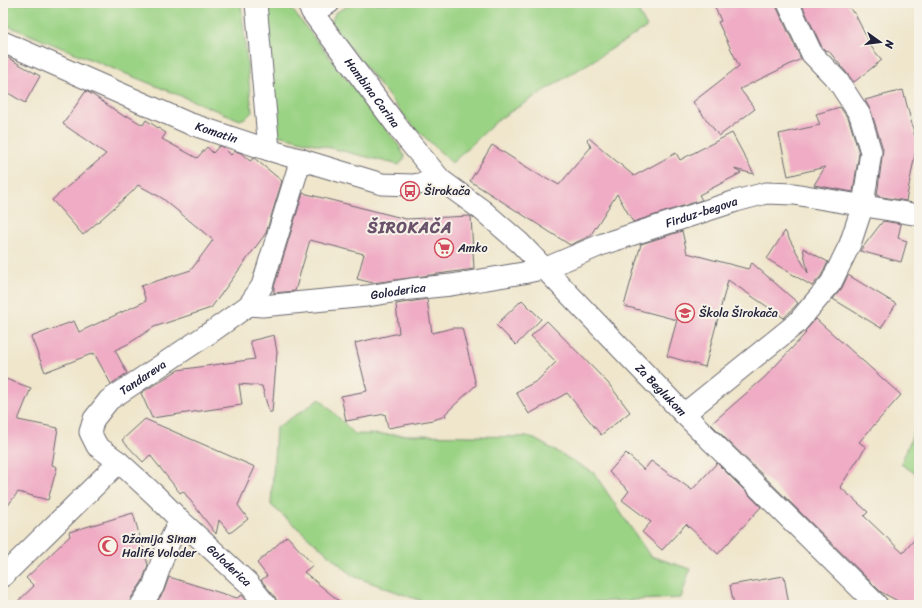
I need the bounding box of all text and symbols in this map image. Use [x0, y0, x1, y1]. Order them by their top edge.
north arrow [860, 22, 900, 62]
text: N [879, 37, 900, 51]
street label: Hambina Carina [338, 53, 406, 133]
street label: Komatin [192, 115, 241, 150]
bus stop icon: Širokača [399, 180, 421, 202]
place label: Širokača [424, 180, 470, 202]
street label: Firduz-begova [662, 190, 741, 234]
district label: ŠIROKAČA [366, 213, 453, 242]
supermarket icon: Amko [433, 237, 455, 259]
place label: Amko [457, 237, 488, 259]
street label: Goloderica [369, 276, 428, 306]
school or university icon: Škola Širokača [674, 302, 696, 324]
place label: Škola Širokača [699, 302, 778, 324]
street label: Tandareva [115, 354, 171, 401]
street label: Za Beglukom [630, 358, 692, 422]
place label: Džamija Sinan Halife Voloder [122, 528, 197, 564]
mosque icon: Džamija Sinan Halife Voloder [97, 535, 119, 557]
street label: Goloderica [201, 538, 258, 593]

